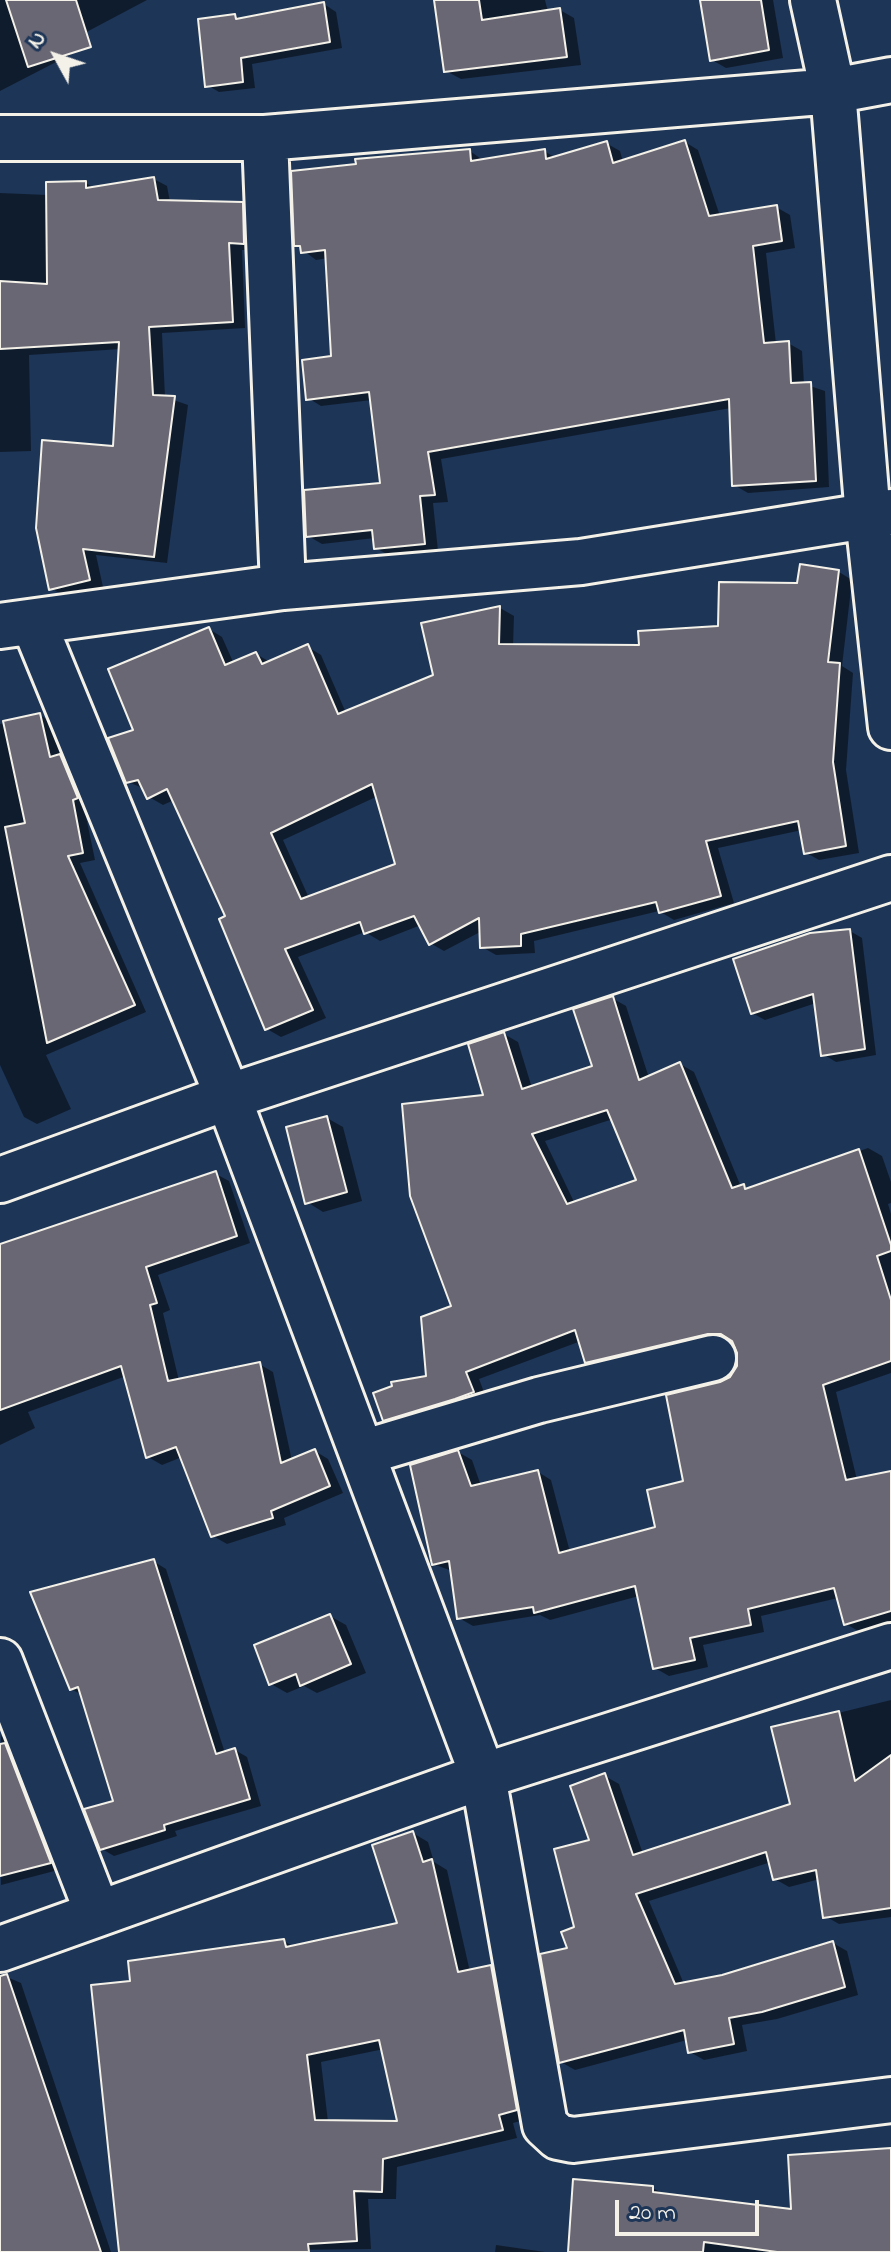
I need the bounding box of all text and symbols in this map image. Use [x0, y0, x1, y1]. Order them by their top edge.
north arrow [16, 16, 96, 96]
text: N [21, 25, 55, 57]
scale bar [619, 2184, 763, 2234]
text: 20 m [629, 2196, 676, 2231]

